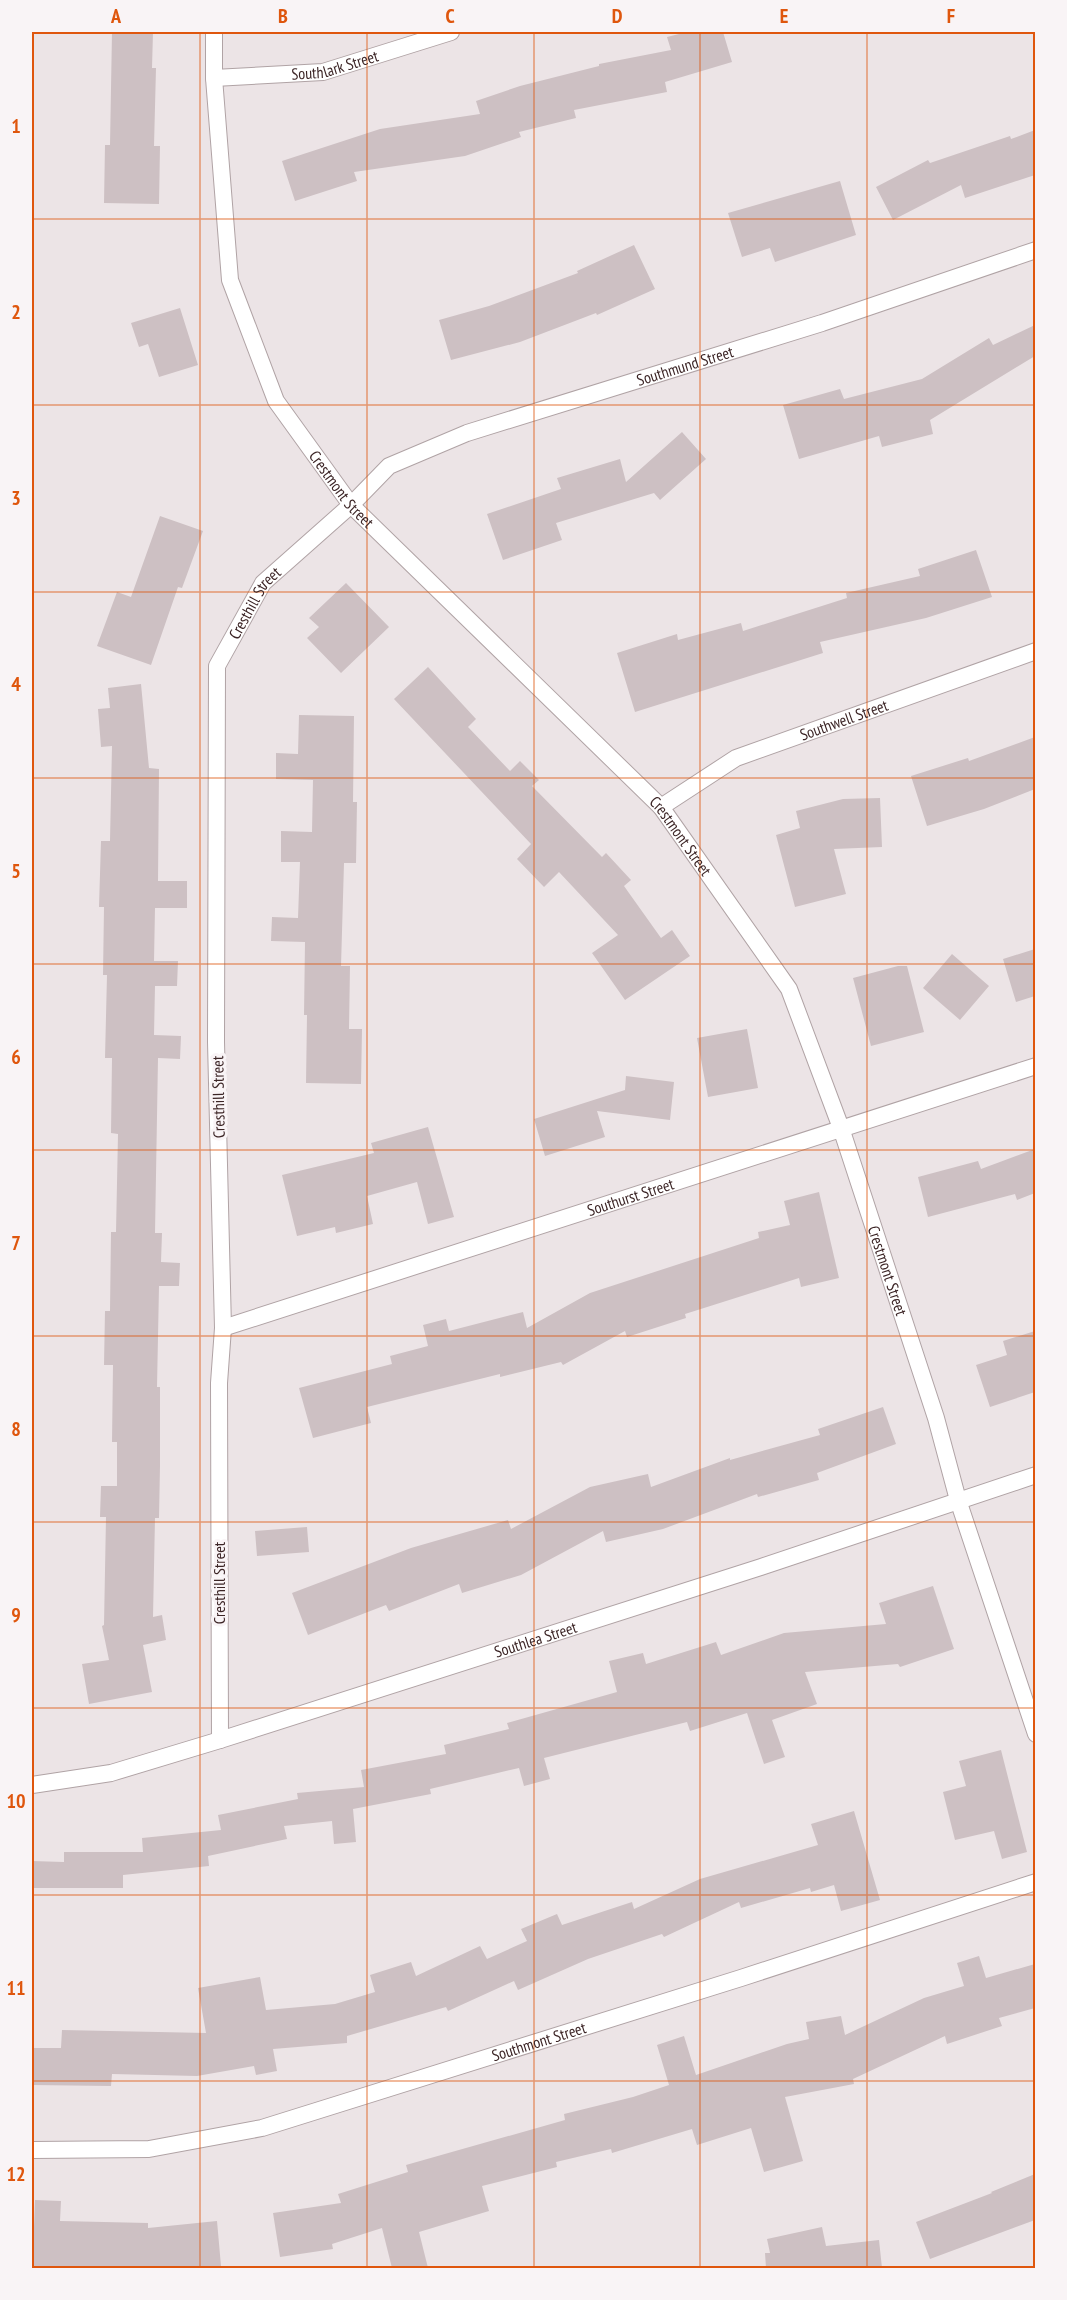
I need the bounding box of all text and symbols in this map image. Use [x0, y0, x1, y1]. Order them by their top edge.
text: A [110, 3, 122, 29]
text: B [278, 3, 288, 29]
text: C [445, 3, 455, 29]
text: D [612, 3, 623, 29]
text: E [780, 3, 788, 29]
text: F [947, 3, 955, 29]
street label: Southlark Street [291, 45, 381, 84]
text: 1 [11, 113, 21, 139]
text: 2 [11, 299, 21, 325]
street label: Southmund Street [634, 341, 736, 390]
street label: Crestmont Street [305, 446, 379, 532]
text: 3 [11, 485, 21, 511]
street label: Cresthill Street [224, 562, 285, 642]
text: 4 [11, 671, 21, 697]
street label: Southwell Street [797, 694, 891, 744]
street label: Crestmont Street [646, 792, 716, 880]
text: 5 [11, 858, 21, 884]
text: 6 [11, 1044, 21, 1070]
street label: Cresthill Street [207, 1055, 229, 1138]
street label: Southurst Street [585, 1173, 677, 1220]
street label: Crestmont Street [864, 1223, 912, 1319]
text: 7 [11, 1230, 21, 1256]
text: 8 [11, 1416, 21, 1442]
street label: Cresthill Street [209, 1541, 229, 1624]
text: 9 [11, 1602, 21, 1628]
street label: Southlea Street [492, 1616, 580, 1662]
text: 10 [6, 1788, 26, 1814]
text: 11 [6, 1975, 26, 2001]
street label: Southmont Street [489, 2017, 589, 2065]
text: 12 [6, 2161, 26, 2187]

